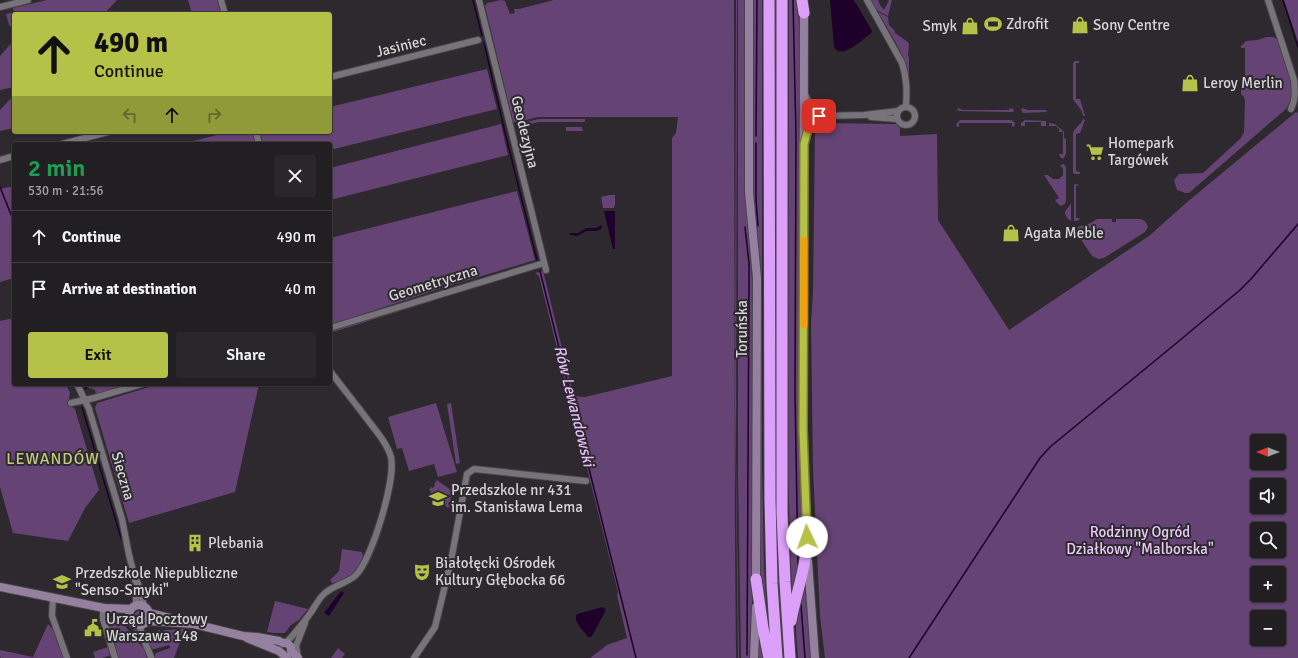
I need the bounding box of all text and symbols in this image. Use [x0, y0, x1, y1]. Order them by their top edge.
sports icon: Zdrofit [983, 14, 1003, 34]
place label: Zdrofit [1006, 15, 1049, 33]
shop icon: Sony Centre [1070, 15, 1090, 35]
shop icon: Smyk [960, 16, 980, 36]
place label: Sony Centre [1093, 16, 1170, 34]
place label: Smyk [922, 17, 957, 35]
text: 490 m [94, 26, 168, 60]
icon: ahead [28, 28, 80, 80]
street label: Jasiniec [374, 31, 428, 61]
text: Continue [94, 60, 164, 82]
shop icon: Leroy Merlin [1180, 73, 1200, 93]
place label: Leroy Merlin [1203, 74, 1283, 92]
street label: Geodezyjna [507, 94, 543, 170]
pin [802, 99, 836, 133]
icon: left [119, 104, 141, 126]
icon: ahead [161, 104, 183, 126]
icon: right [203, 104, 225, 126]
icon: arrive [808, 105, 830, 127]
place label: Homepark Targówek [1108, 134, 1174, 169]
supermarket icon: Homepark Targówek [1085, 142, 1105, 162]
text: 2 min [28, 153, 85, 183]
button: close [274, 155, 316, 197]
text: 530 m · 21:56 [28, 183, 104, 199]
shop icon: Agata Meble [1001, 223, 1021, 243]
place label: Agata Meble [1024, 224, 1104, 242]
icon: ahead [28, 226, 50, 248]
text: Continue [62, 228, 121, 246]
text: 490 m [276, 228, 316, 246]
street label: Geometryczna [386, 261, 480, 305]
icon: arrive [28, 278, 50, 300]
text: Arrive at destination [62, 280, 197, 298]
text: 40 m [285, 280, 316, 298]
street label: Toruńska [733, 300, 751, 358]
button: Exit [28, 332, 168, 378]
button: Share [176, 332, 316, 378]
water label: Rów Lewandowski [549, 343, 599, 470]
north arrow [1250, 434, 1286, 470]
map controls [1250, 434, 1286, 646]
district label: LEWANDÓW [6, 449, 100, 469]
street label: Sieczna [108, 450, 138, 502]
button: sound [1250, 478, 1286, 514]
place label: Przedszkole nr 431 im. Stanisława Lema [451, 481, 583, 516]
school or university icon: Przedszkole nr 431 im. Stanisława Lema [428, 489, 448, 509]
position arrow [786, 516, 828, 558]
button: search [1250, 522, 1286, 558]
park label: Rodzinny Ogród Działkowy "Malborska" [1066, 523, 1214, 558]
building icon: Plebania [185, 533, 205, 553]
place label: Plebania [208, 534, 264, 552]
place label: Białołęcki Ośrodek Kultury Głębocka 66 [435, 554, 565, 589]
theatre icon: Białołęcki Ośrodek Kultury Głębocka 66 [412, 562, 432, 582]
place label: Przedszkole Niepubliczne "Senso-Smyki" [75, 564, 238, 599]
button: + [1250, 566, 1286, 602]
school or university icon: Przedszkole Niepubliczne "Senso-Smyki" [52, 572, 72, 592]
place label: Urząd Pocztowy Warszawa 148 [106, 610, 208, 645]
button: − [1250, 610, 1286, 646]
public building icon: Urząd Pocztowy Warszawa 148 [83, 618, 103, 638]

